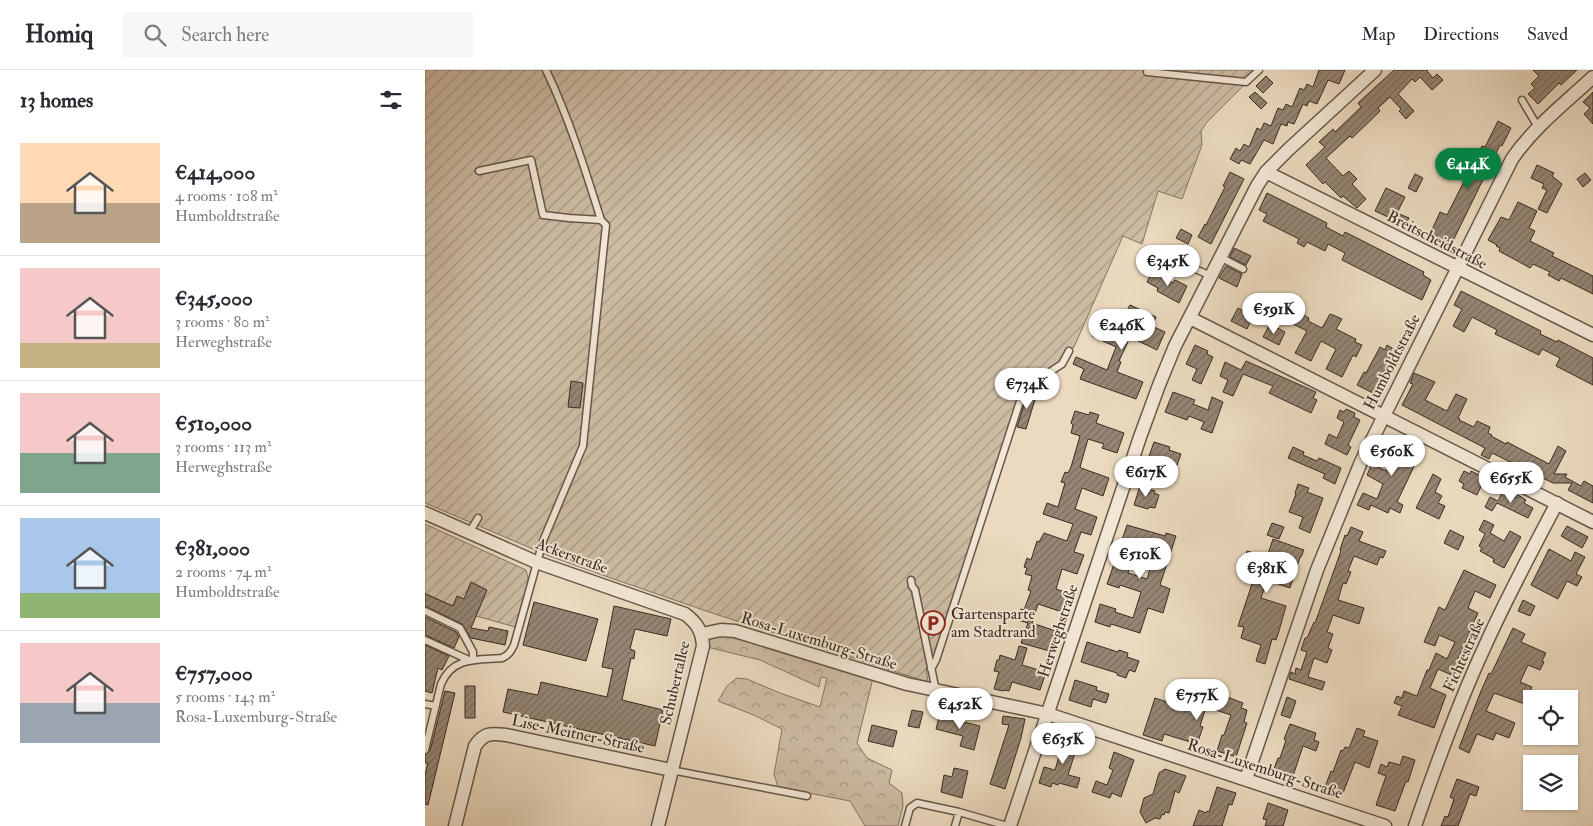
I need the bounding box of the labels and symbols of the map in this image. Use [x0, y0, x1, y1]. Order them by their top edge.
pin: €414K [1433, 148, 1503, 190]
street label: Breitscheidstraße [1383, 206, 1491, 274]
pin: €345K [1133, 244, 1203, 287]
pin: €591K [1239, 292, 1309, 335]
pin: €246K [1087, 308, 1157, 351]
street label: Humboldtstraße [1359, 311, 1425, 413]
pin: €734K [992, 368, 1062, 410]
pin: €560K [1357, 434, 1427, 477]
pin: €617K [1111, 456, 1181, 498]
pin: €655K [1476, 462, 1546, 504]
street label: Ackerstraße [532, 533, 611, 578]
pin: €510K [1105, 538, 1175, 580]
pin: €381K [1232, 552, 1302, 594]
street label: Herweghstraße [1034, 582, 1083, 680]
place label: Gartensparte am Stadtrand [951, 604, 1036, 642]
street label: Rosa-Luxemburg-Straße [738, 608, 900, 674]
parking icon: Gartensparte am Stadtrand [920, 610, 946, 636]
street label: Fichtestraße [1439, 614, 1489, 695]
street label: Schubertallee [656, 639, 694, 727]
pin: €757K [1162, 678, 1232, 721]
pin: €452K [925, 688, 995, 730]
street label: Lise-Meitner-Straße [510, 710, 647, 758]
pin: €635K [1028, 722, 1098, 765]
street label: Rosa-Luxemburg-Straße [1185, 734, 1346, 804]

